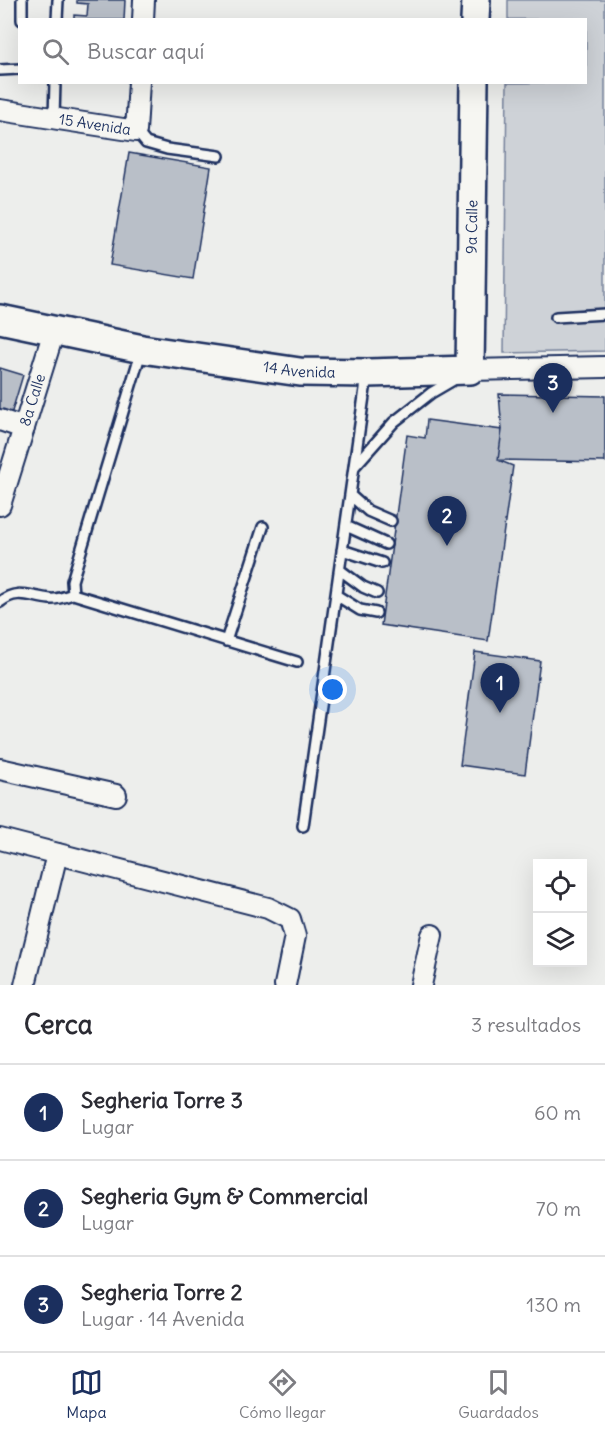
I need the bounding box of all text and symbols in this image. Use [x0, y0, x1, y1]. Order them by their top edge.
search box [18, 18, 587, 84]
icon: search [39, 35, 72, 68]
text: Buscar aquí [87, 37, 204, 65]
street label: 15 Avenida [58, 109, 133, 139]
street label: 9a Calle [462, 200, 481, 254]
street label: 14 Avenida [262, 357, 336, 382]
pin: 3 [534, 364, 572, 413]
street label: 8a Calle [15, 371, 49, 428]
pin: 2 [428, 496, 466, 546]
pin: 1 [480, 664, 520, 713]
your location [318, 675, 347, 704]
map controls [533, 859, 587, 967]
button: locate [533, 859, 587, 913]
button: layers [533, 913, 587, 967]
text: Cerca [24, 1008, 93, 1041]
text: 3 resultados [471, 1012, 581, 1037]
text: Segheria Torre 3 [81, 1086, 243, 1114]
text: 1 [40, 1100, 47, 1125]
text: 60 m [534, 1100, 581, 1125]
text: Lugar [81, 1114, 134, 1139]
text: Segheria Gym & Commercial [81, 1182, 368, 1210]
text: 2 [38, 1196, 49, 1221]
text: 70 m [536, 1196, 581, 1221]
text: Lugar [81, 1210, 134, 1235]
text: Segheria Torre 2 [81, 1278, 243, 1306]
text: 3 [38, 1292, 49, 1317]
text: 130 m [526, 1292, 581, 1317]
text: Lugar · 14 Avenida [81, 1306, 245, 1331]
tab: Mapa [66, 1366, 107, 1422]
tab: Cómo llegar [239, 1366, 326, 1422]
tab: Guardados [458, 1366, 539, 1422]

